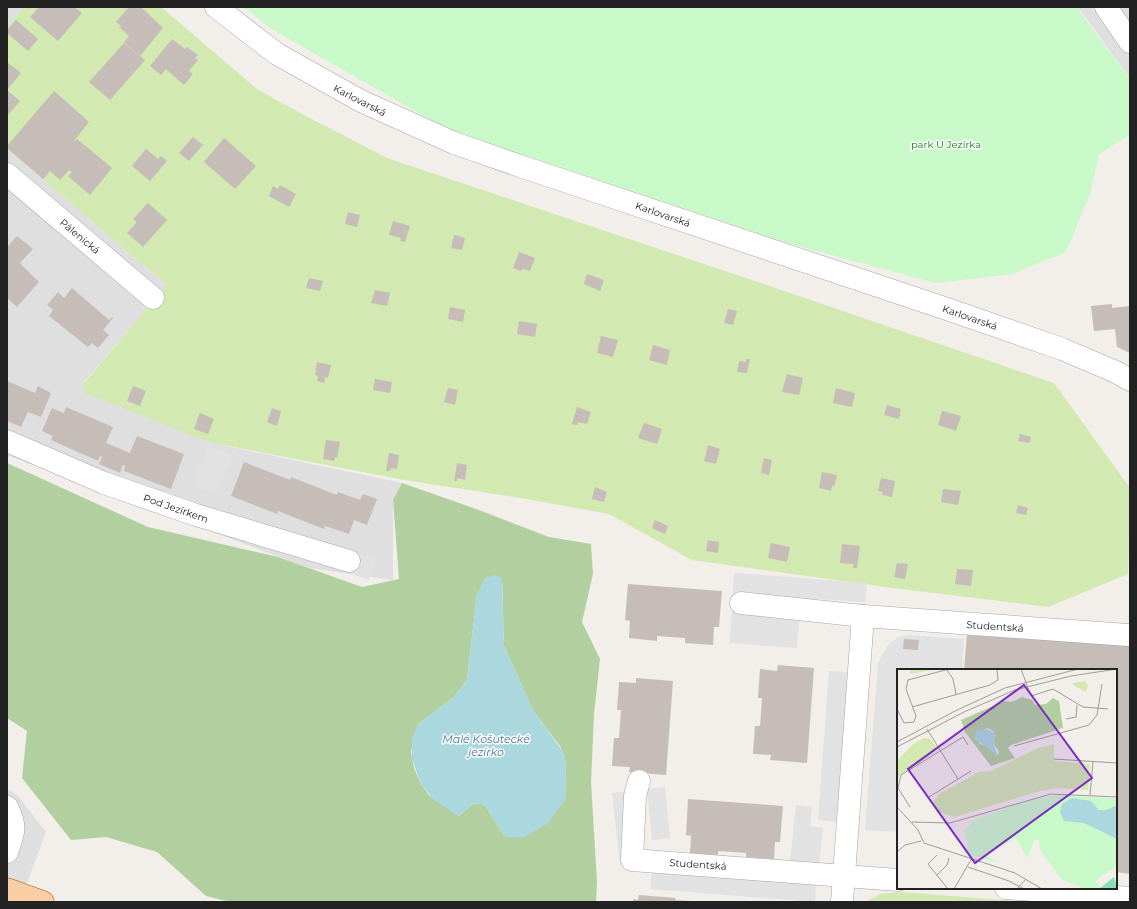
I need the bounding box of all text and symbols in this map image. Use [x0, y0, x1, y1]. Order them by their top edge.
street label: Karlovarská [331, 82, 388, 119]
park label: park U Jezírka [911, 138, 981, 151]
street label: Karlovarská [634, 199, 692, 230]
street label: Pálenická [57, 216, 102, 257]
street label: Karlovarská [941, 302, 999, 333]
street label: Pod Jezírkem [142, 491, 210, 526]
street label: Studentská [966, 618, 1024, 635]
inset map [897, 669, 1117, 889]
water label: Malé Košutecké jezírko [442, 732, 530, 759]
street label: Studentská [669, 856, 727, 873]

